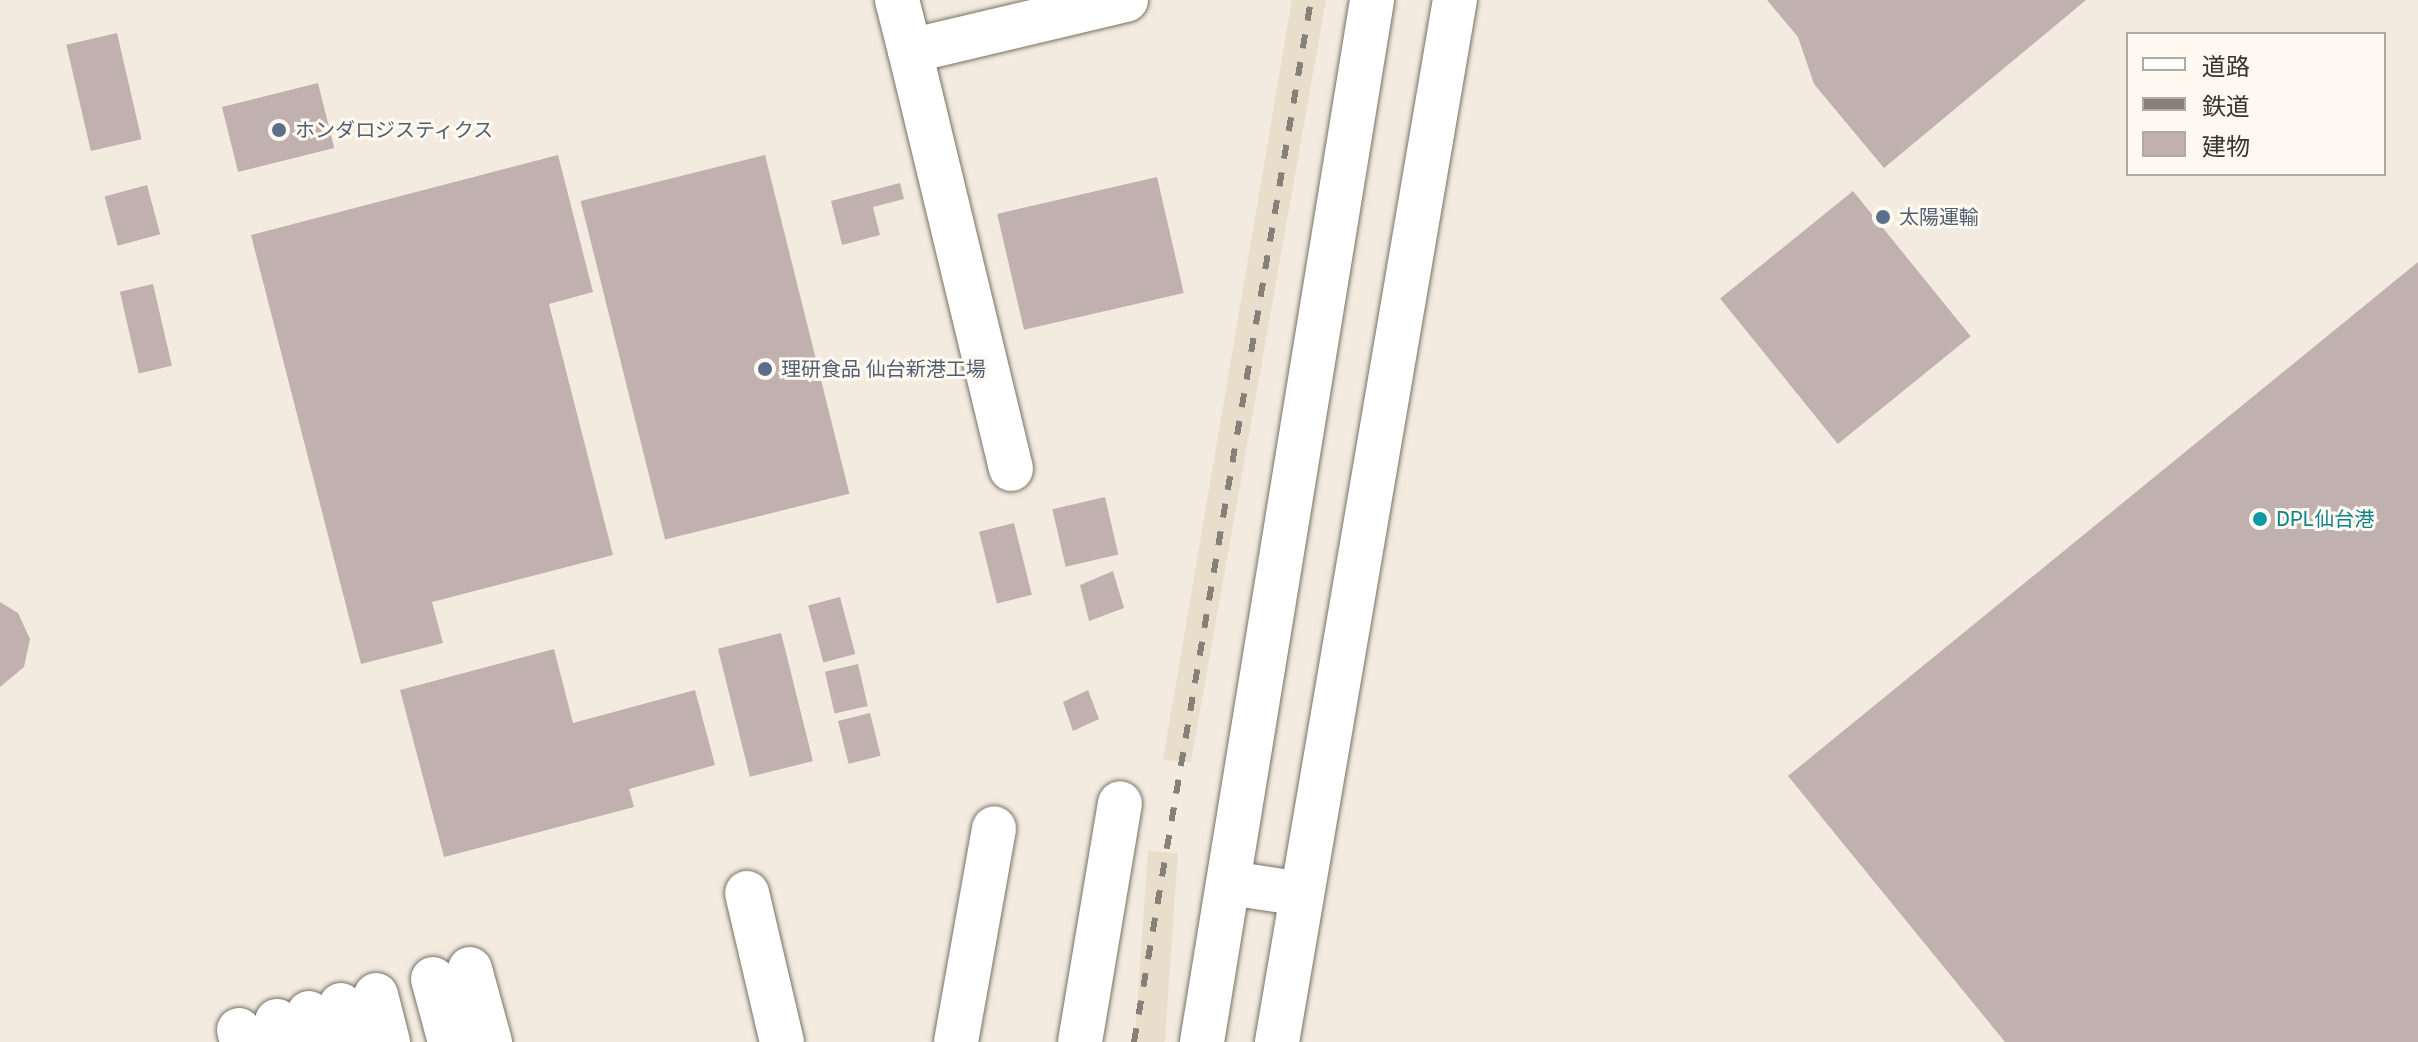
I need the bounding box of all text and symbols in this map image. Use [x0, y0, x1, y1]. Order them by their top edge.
legend [2126, 32, 2386, 176]
text: 道路 [2202, 52, 2250, 80]
text: 鉄道 [2202, 92, 2250, 120]
place label: ホンダロジスティクス [295, 118, 495, 142]
marker: ホンダロジスティクス [270, 121, 288, 139]
text: 建物 [2202, 132, 2250, 160]
place label: 太陽運輸 [1899, 205, 1979, 229]
marker: 太陽運輸 [1874, 208, 1892, 226]
place label: 理研食品 仙台新港工場 [781, 357, 986, 381]
marker: 理研食品 仙台新港工場 [756, 360, 774, 378]
place label: DPL仙台港 [2276, 507, 2374, 531]
marker: DPL仙台港 [2251, 510, 2269, 528]

